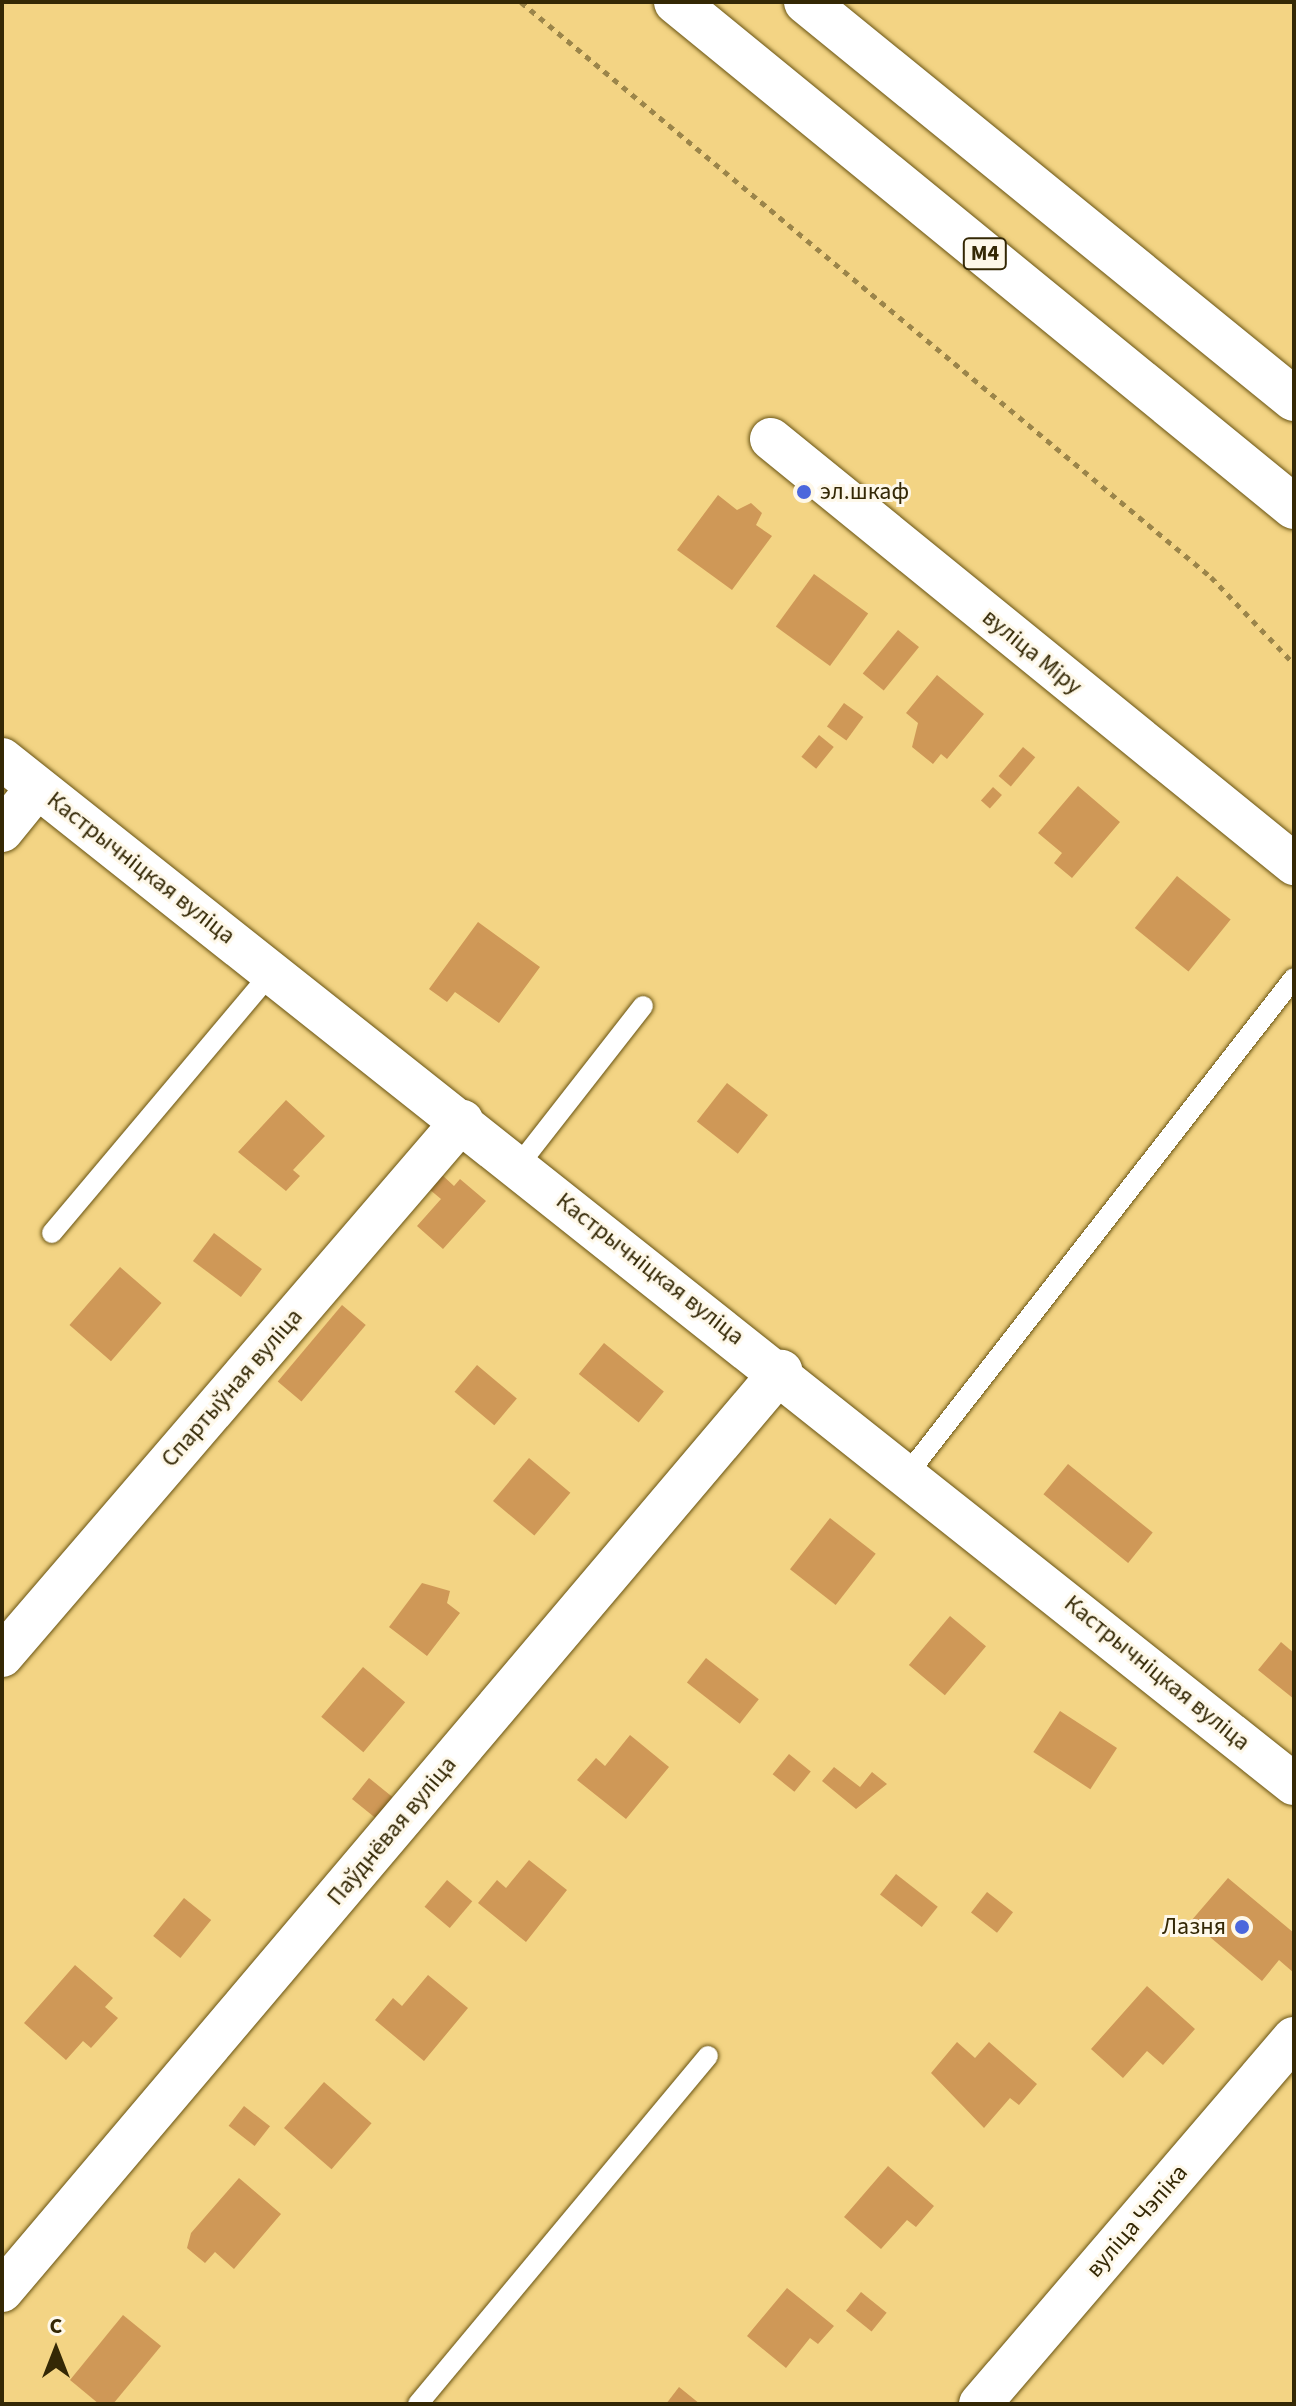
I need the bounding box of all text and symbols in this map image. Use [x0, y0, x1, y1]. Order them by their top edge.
road number: М4 [961, 236, 1009, 272]
place label: эл.шкаф [820, 478, 909, 506]
marker: эл.шкаф [795, 483, 813, 501]
street label: вуліца Міру [976, 603, 1088, 701]
street label: Кастрычніцкая вуліца [41, 786, 241, 950]
street label: Кастрычніцкая вуліца [550, 1187, 750, 1351]
street label: Спартыўная вуліца [155, 1303, 309, 1473]
street label: Кастрычніцкая вуліца [1058, 1589, 1256, 1757]
street label: Паўднёвая вуліца [321, 1751, 463, 1911]
place label: Лазня [1162, 1913, 1226, 1941]
marker: Лазня [1233, 1918, 1251, 1936]
street label: вуліца Чэпіка [1080, 2159, 1194, 2283]
north arrow [16, 2310, 96, 2390]
text: С [50, 2310, 62, 2342]

